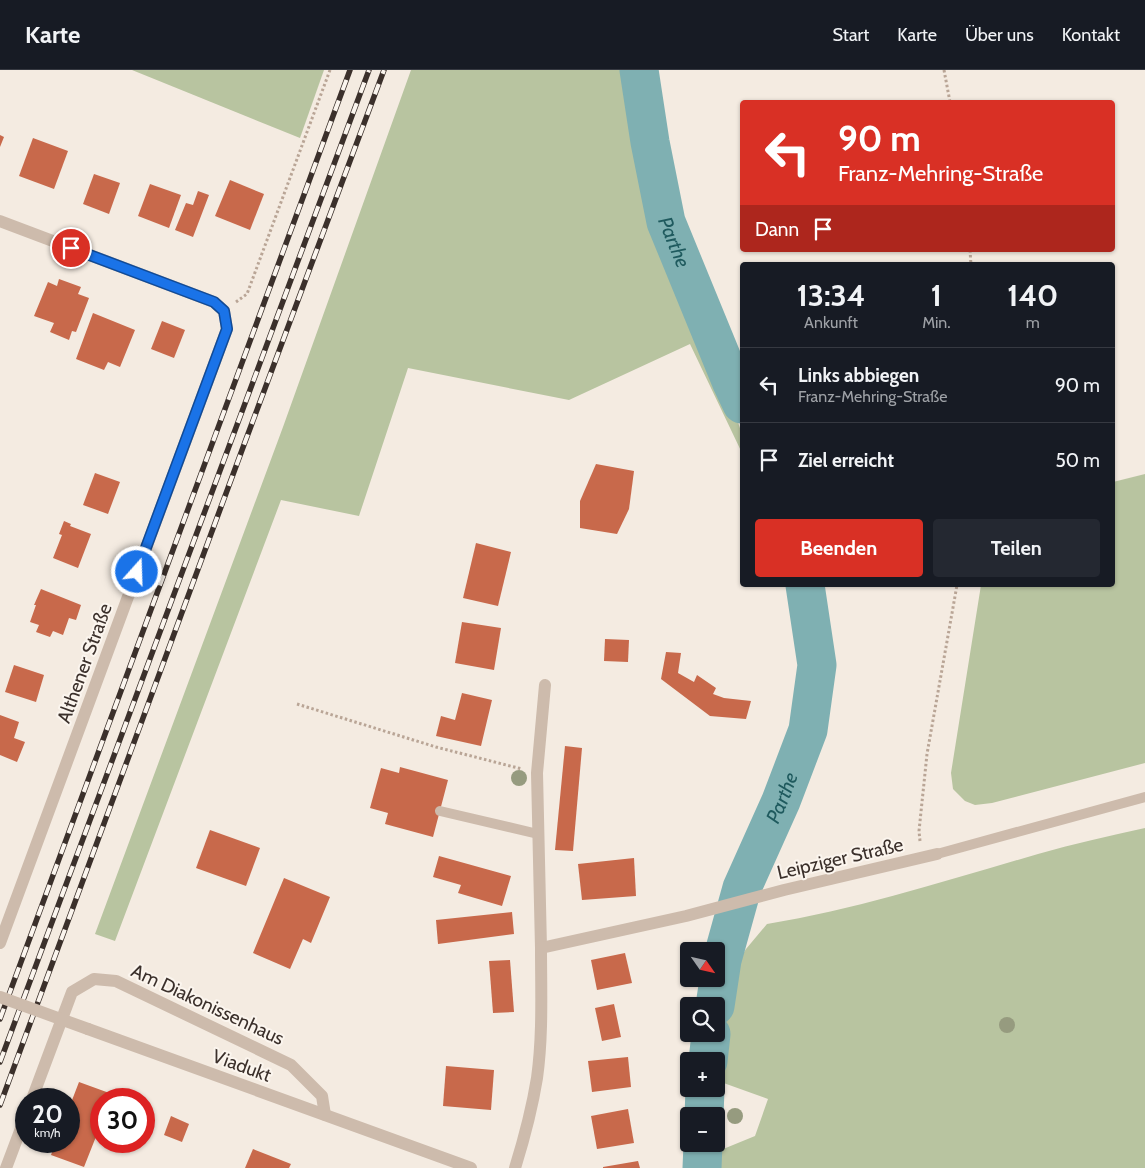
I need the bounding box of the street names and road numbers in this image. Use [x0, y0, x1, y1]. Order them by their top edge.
street label: Althener Straße [52, 600, 117, 726]
street label: Leipziger Straße [775, 833, 906, 884]
street label: Am Diakonissenhaus [128, 959, 288, 1050]
street label: Viadukt [209, 1044, 275, 1087]

